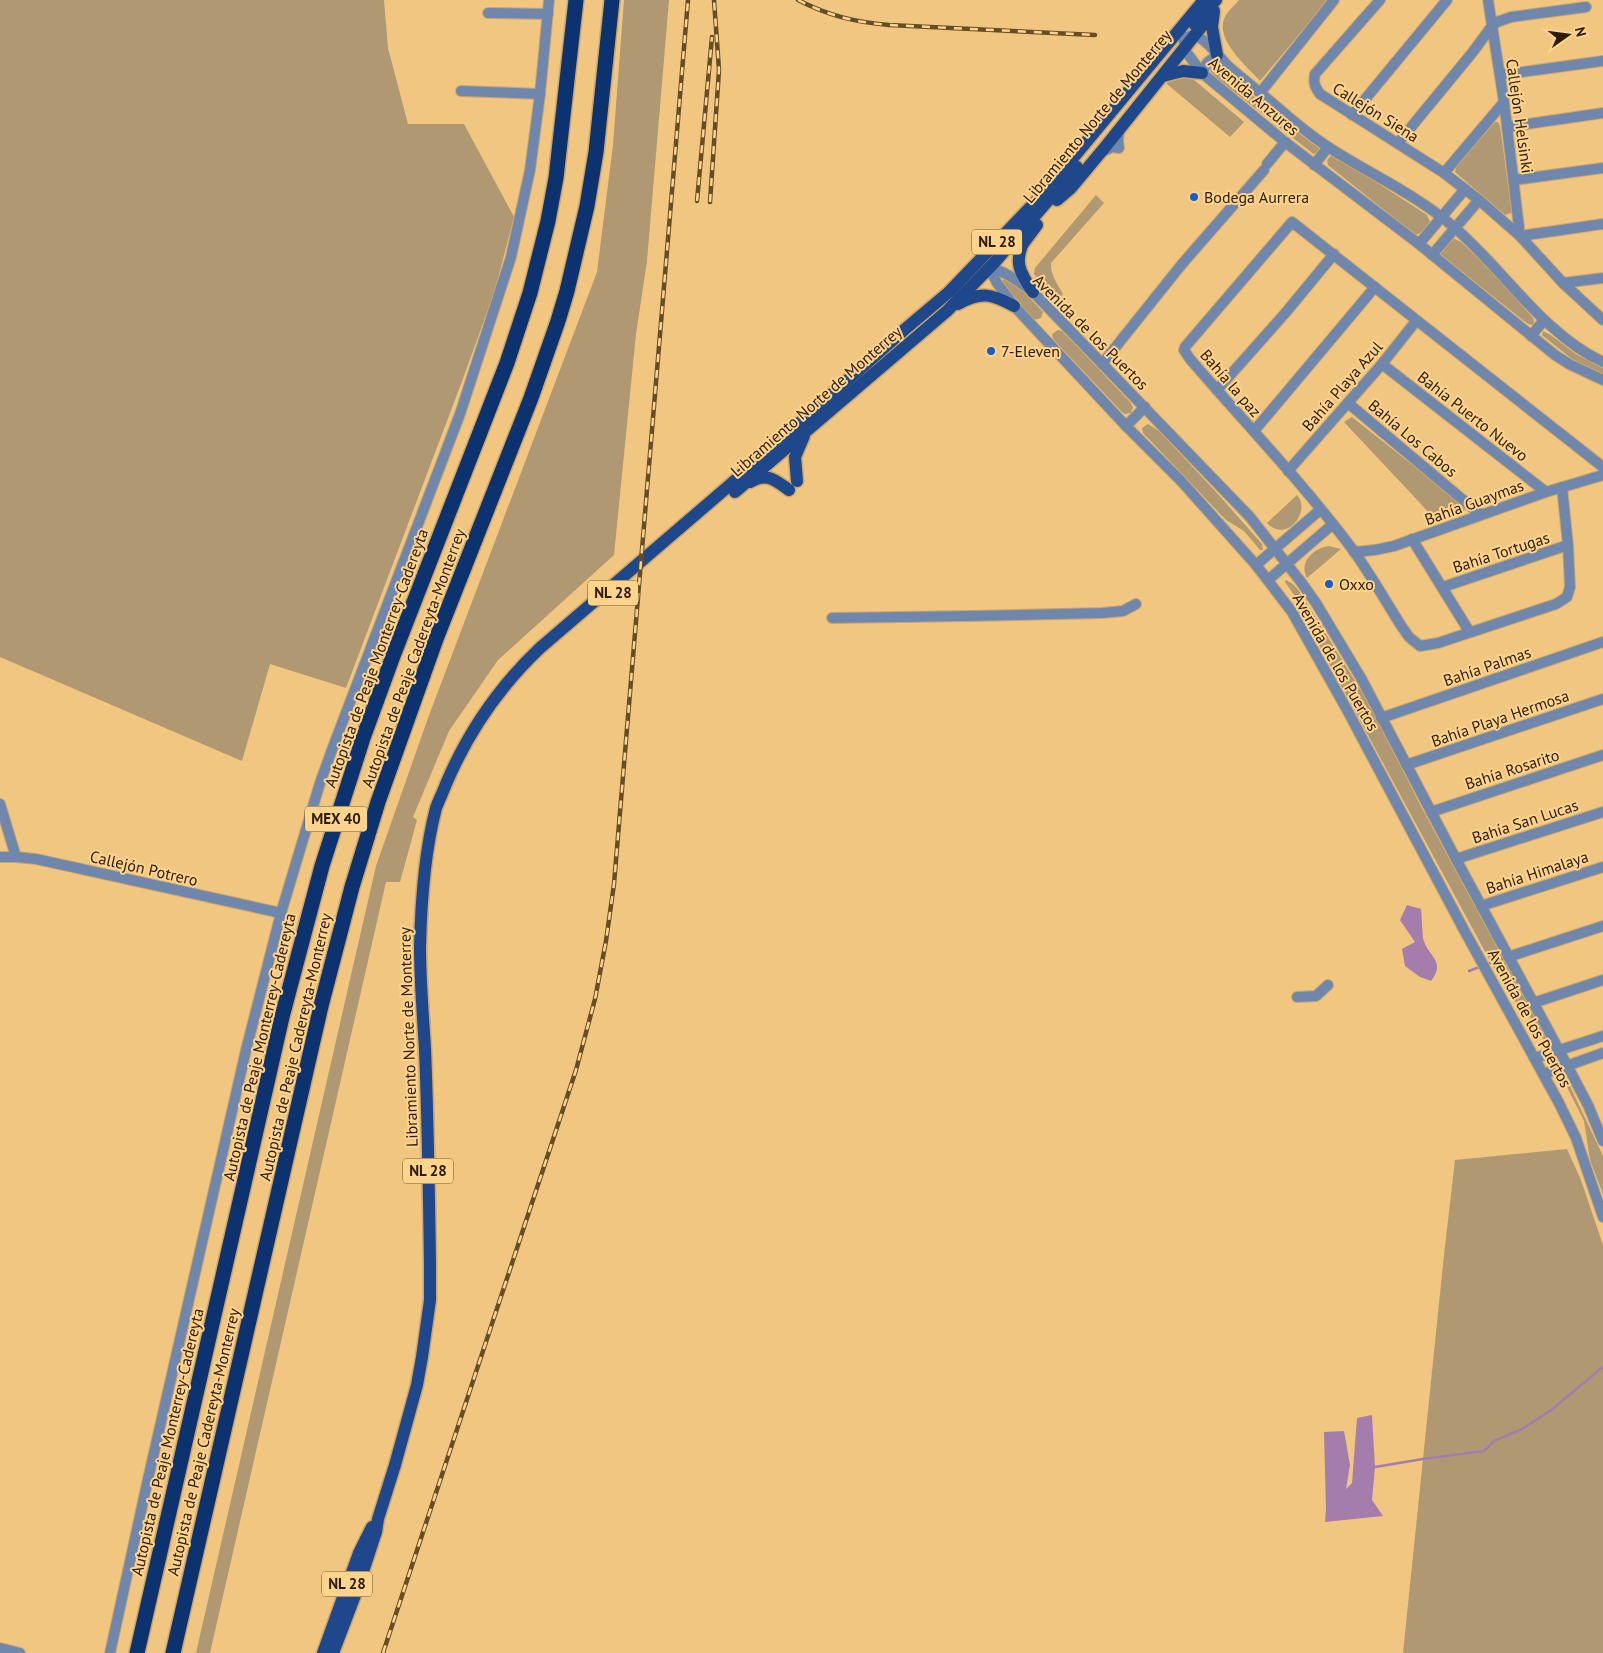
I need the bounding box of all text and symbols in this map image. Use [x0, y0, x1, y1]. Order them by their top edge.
north arrow [1543, 10, 1593, 60]
street label: Libramiento Norte de Monterrey [1019, 25, 1176, 207]
text: N [1571, 25, 1590, 38]
street label: Avenida Anzures [1205, 52, 1304, 140]
street label: Callejón Helsinki [1502, 57, 1538, 175]
street label: Callejón Siena [1329, 78, 1423, 146]
place label: Bodega Aurrera [1204, 187, 1309, 207]
marker: Bodega Aurrera [1188, 191, 1200, 203]
road number: NL 28 [972, 230, 1022, 254]
street label: Avenida de los Puertos [1029, 270, 1153, 394]
street label: Libramiento Norte de Monterrey [726, 321, 906, 481]
street label: Bahía Playa Azul [1297, 337, 1387, 435]
place label: 7-Eleven [1001, 341, 1060, 361]
marker: 7-Eleven [985, 345, 997, 357]
street label: Bahía la paz [1196, 345, 1266, 421]
street label: Bahía Puerto Nuevo [1414, 367, 1532, 465]
street label: Bahía Los Cabos [1364, 395, 1462, 481]
street label: Bahía Guaymas [1422, 475, 1527, 529]
street label: Autopista de Peaje Cadereyta-Monterrey [357, 525, 469, 790]
street label: Autopista de Peaje Monterrey-Cadereyta [320, 526, 432, 790]
street label: Bahía Tortugas [1450, 527, 1552, 577]
place label: Oxxo [1339, 574, 1374, 594]
marker: Oxxo [1323, 578, 1335, 590]
road number: NL 28 [588, 580, 638, 606]
street label: Avenida de los Puertos [1289, 590, 1384, 734]
street label: Bahía Palmas [1441, 642, 1534, 690]
street label: Bahía Playa Hermosa [1429, 685, 1571, 751]
street label: Bahía Rosarito [1462, 744, 1562, 794]
street label: Bahía San Lucas [1469, 794, 1581, 848]
road number: MEX 40 [305, 806, 367, 832]
street label: Callejón Potrero [88, 846, 200, 890]
street label: Bahía Himalaya [1483, 846, 1591, 898]
street label: Autopista de Peaje Monterrey-Cadereyta [218, 911, 300, 1183]
street label: Autopista de Peaje Cadereyta-Monterrey [254, 911, 336, 1183]
street label: Libramiento Norte de Monterrey [394, 926, 422, 1147]
street label: Avenida de los Puertos [1484, 945, 1576, 1091]
road number: NL 28 [403, 1158, 453, 1184]
street label: Autopista de Peaje Monterrey-Cadereyta [126, 1306, 208, 1578]
street label: Autopista de Peaje Cadereyta-Monterrey [162, 1306, 244, 1578]
road number: NL 28 [322, 1572, 372, 1596]

